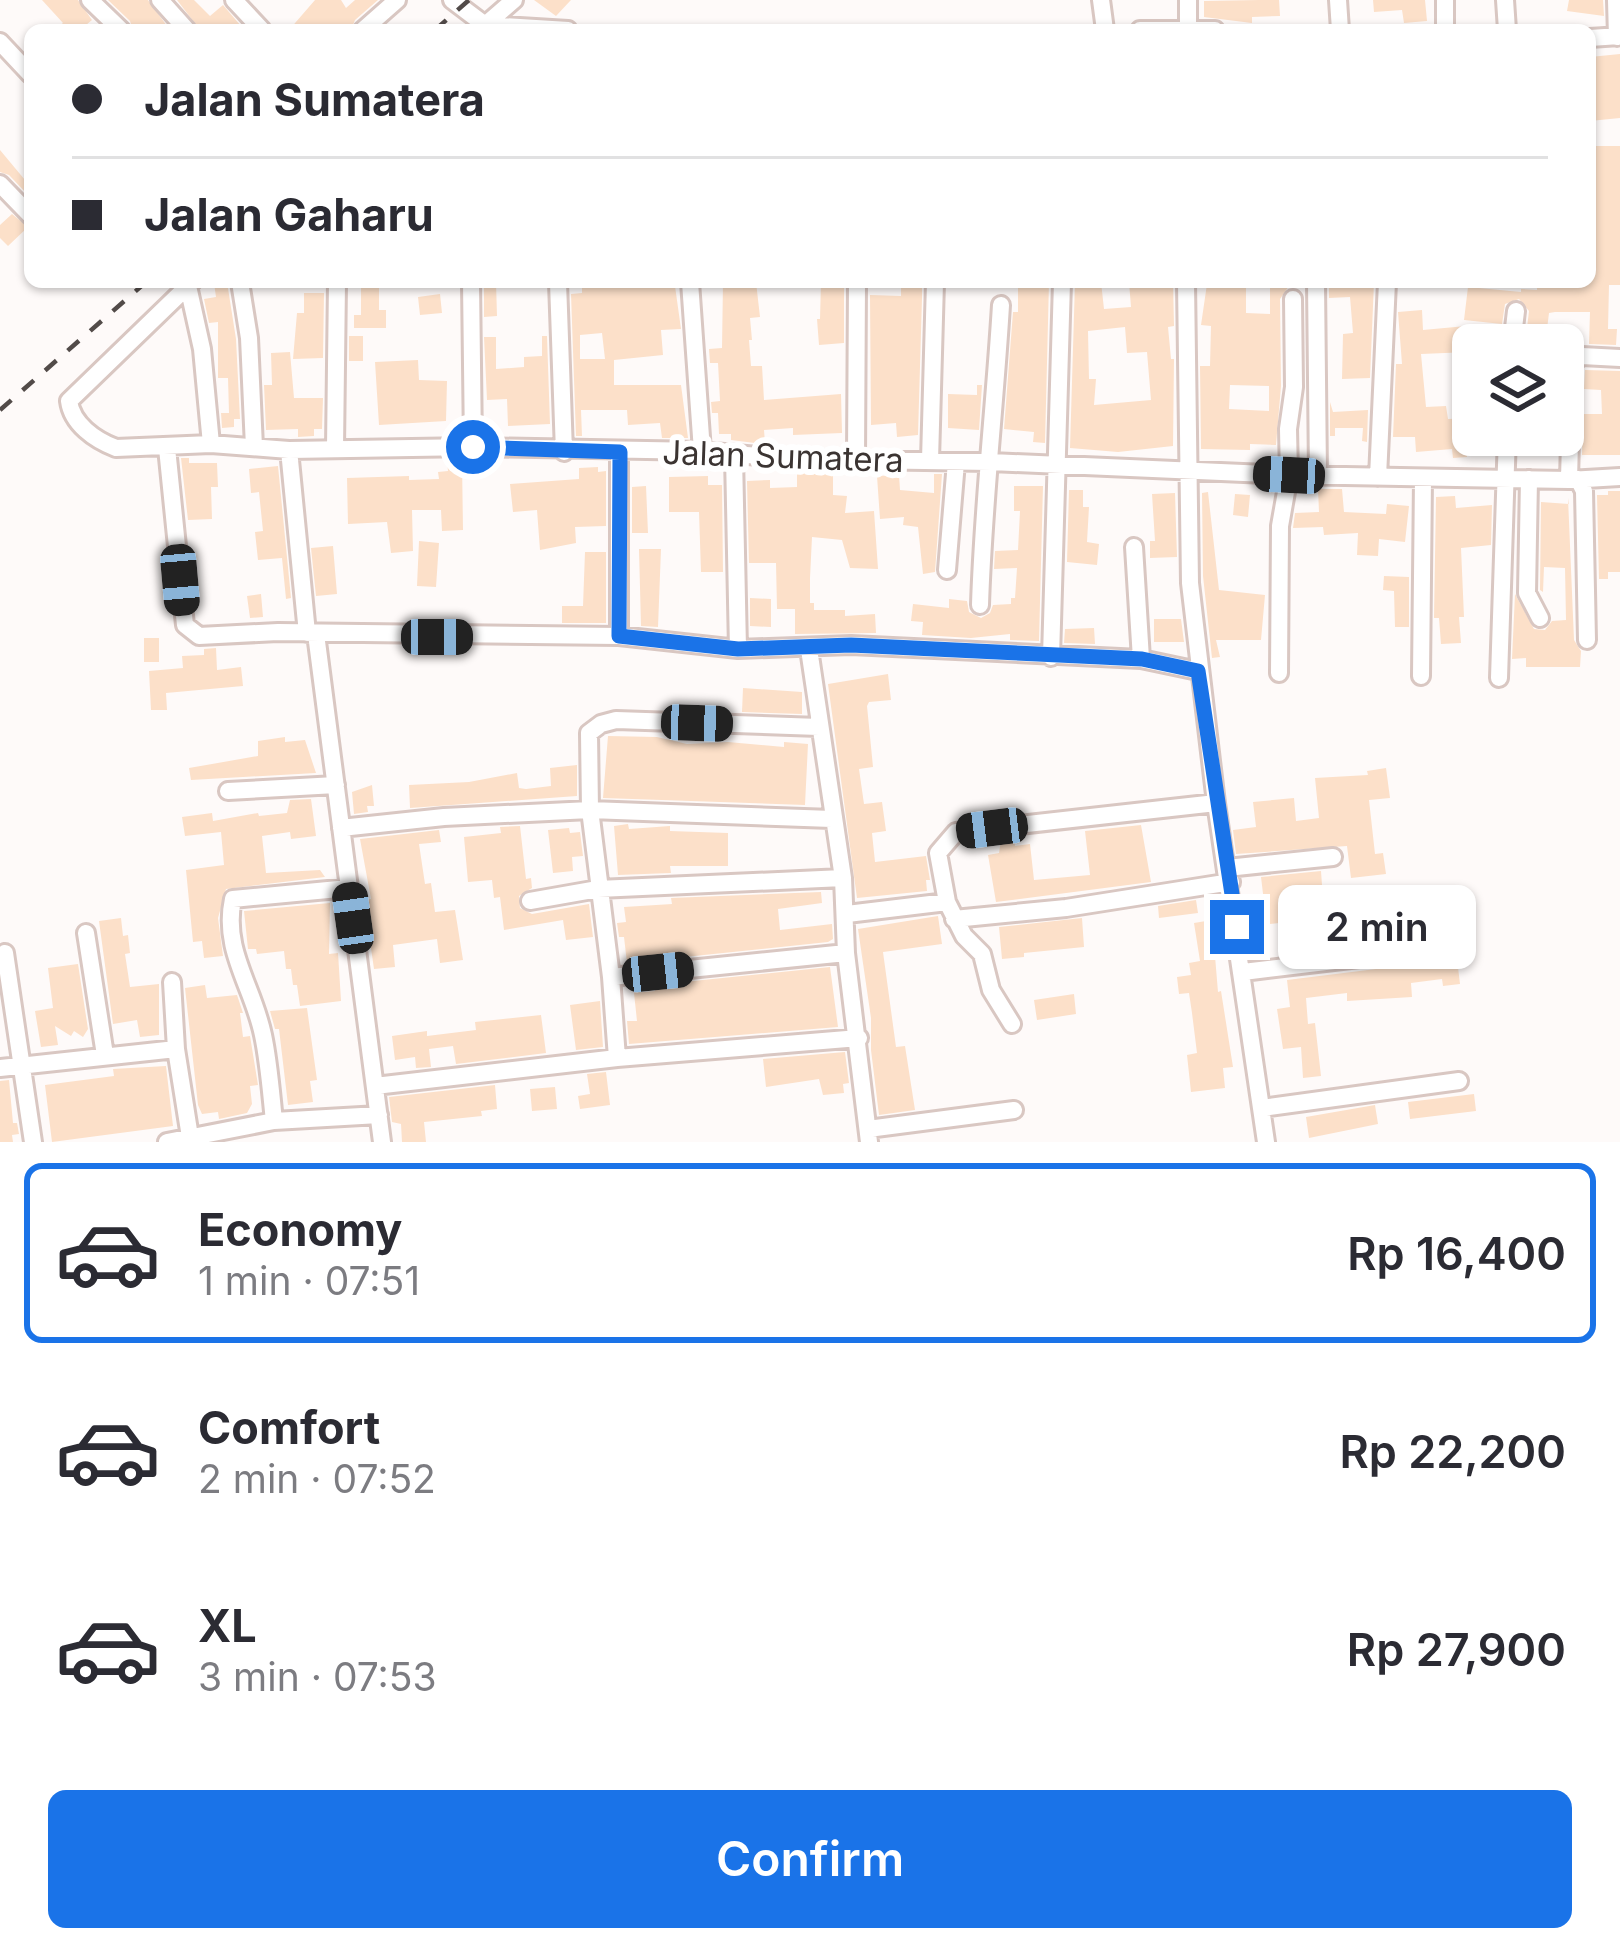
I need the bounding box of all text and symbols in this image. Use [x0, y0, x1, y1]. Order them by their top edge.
text: Jalan Sumatera [144, 72, 485, 127]
text: Jalan Gaharu [144, 187, 434, 242]
map controls [1452, 324, 1584, 456]
button: layers [1452, 324, 1584, 456]
route start [446, 420, 500, 474]
street label: Jalan Sumatera [662, 432, 904, 480]
car [1252, 455, 1326, 495]
car [159, 543, 201, 617]
car [401, 619, 473, 655]
car [660, 704, 734, 742]
car [954, 806, 1030, 850]
car [330, 880, 376, 956]
callout: 2 min [1279, 885, 1477, 969]
route end [1210, 900, 1264, 954]
text: 2 min [1325, 903, 1429, 950]
car [620, 950, 696, 994]
icon: car [54, 1199, 162, 1307]
text: Economy [198, 1202, 402, 1257]
text: Rp 16,400 [1347, 1226, 1566, 1281]
text: 1 min · 07:51 [198, 1257, 420, 1304]
icon: car [54, 1397, 162, 1505]
text: Comfort [198, 1400, 380, 1455]
text: Rp 22,200 [1339, 1424, 1566, 1479]
text: 2 min · 07:52 [198, 1455, 436, 1502]
icon: car [54, 1595, 162, 1703]
text: XL [198, 1598, 257, 1653]
text: Rp 27,900 [1347, 1622, 1566, 1677]
text: 3 min · 07:53 [198, 1653, 437, 1700]
button: Confirm [48, 1790, 1572, 1928]

